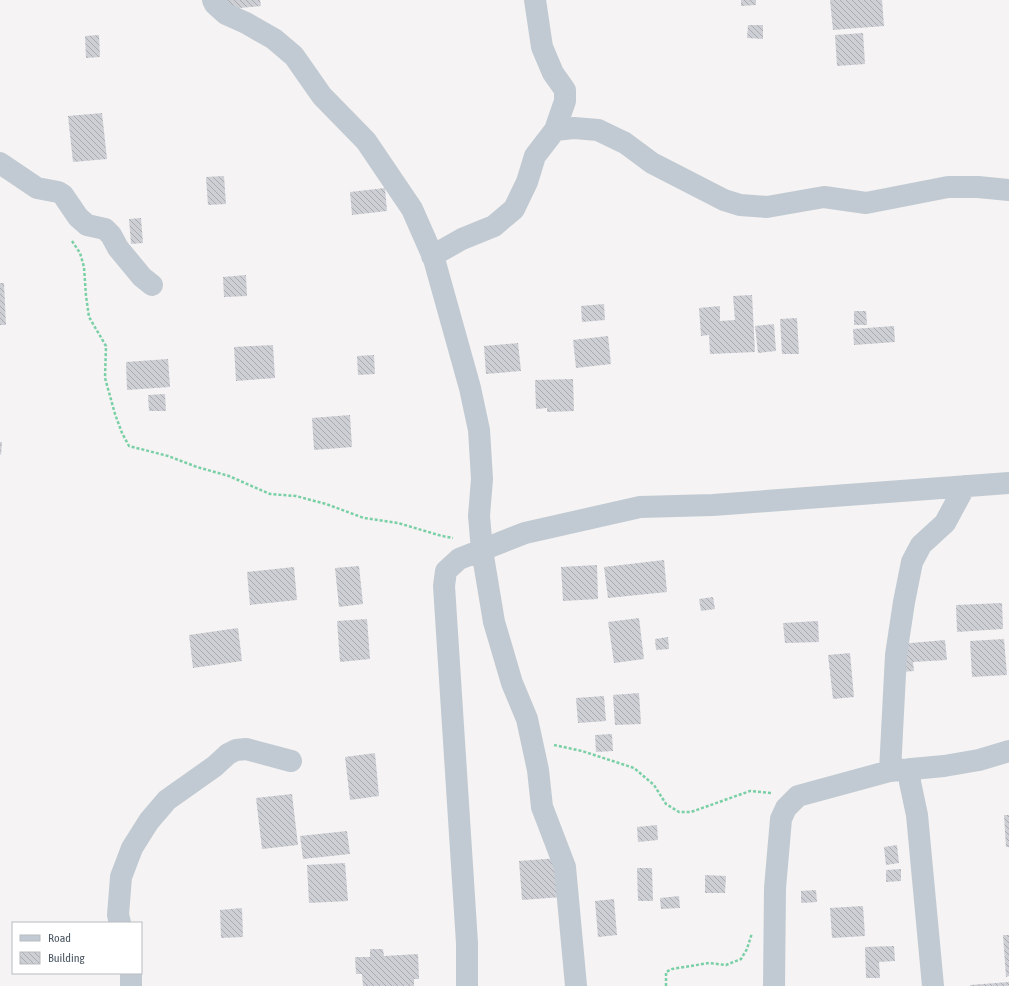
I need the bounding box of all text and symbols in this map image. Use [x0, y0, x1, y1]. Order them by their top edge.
legend [12, 922, 142, 974]
text: Road [48, 931, 71, 945]
text: Building [48, 951, 86, 965]

